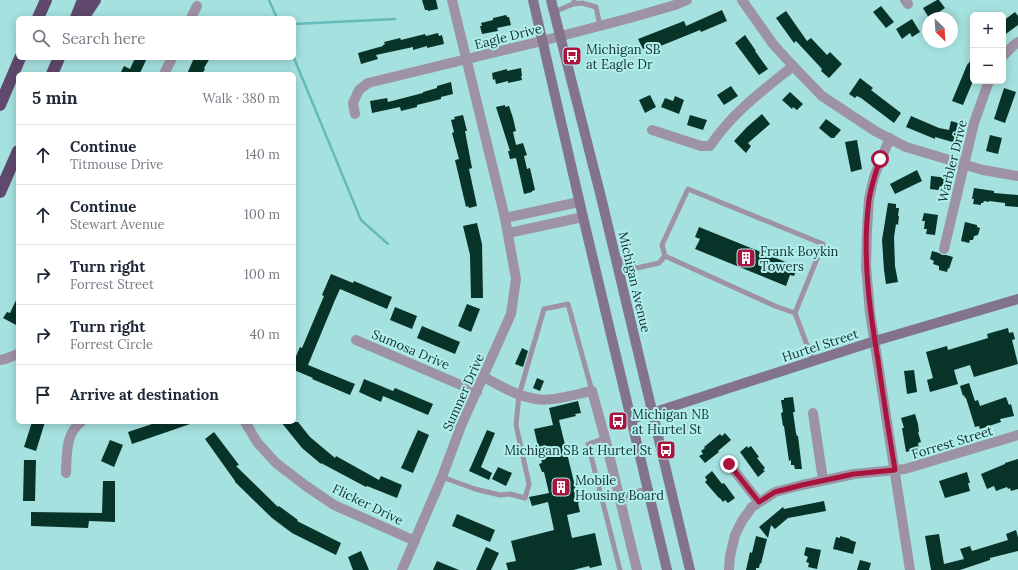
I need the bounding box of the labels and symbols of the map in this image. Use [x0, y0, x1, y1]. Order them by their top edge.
north arrow [922, 12, 958, 48]
street label: Eagle Drive [473, 20, 544, 53]
place label: Michigan SB at Eagle Dr [586, 41, 661, 73]
bus stop icon: Michigan SB at Eagle Dr [561, 45, 583, 67]
street label: Warbler Drive [934, 118, 971, 204]
route start [871, 150, 889, 168]
street label: Michigan Avenue [615, 230, 654, 334]
place label: Frank Boykin Towers [760, 243, 839, 275]
building icon: Frank Boykin Towers [735, 247, 757, 269]
street label: Sumosa Drive [369, 325, 452, 373]
street label: Hurtel Street [780, 325, 860, 366]
street label: Sumner Drive [439, 351, 488, 434]
place label: Michigan NB at Hurtel St [632, 406, 709, 438]
bus stop icon: Michigan NB at Hurtel St [607, 410, 629, 432]
street label: Forrest Street [909, 422, 995, 463]
bus stop icon: Michigan SB at Hurtel St [655, 439, 677, 461]
place label: Michigan SB at Hurtel St [504, 442, 652, 459]
route end [720, 455, 738, 473]
place label: Mobile Housing Board [575, 472, 664, 504]
building icon: Mobile Housing Board [550, 476, 572, 498]
street label: Flicker Drive [330, 480, 406, 529]

